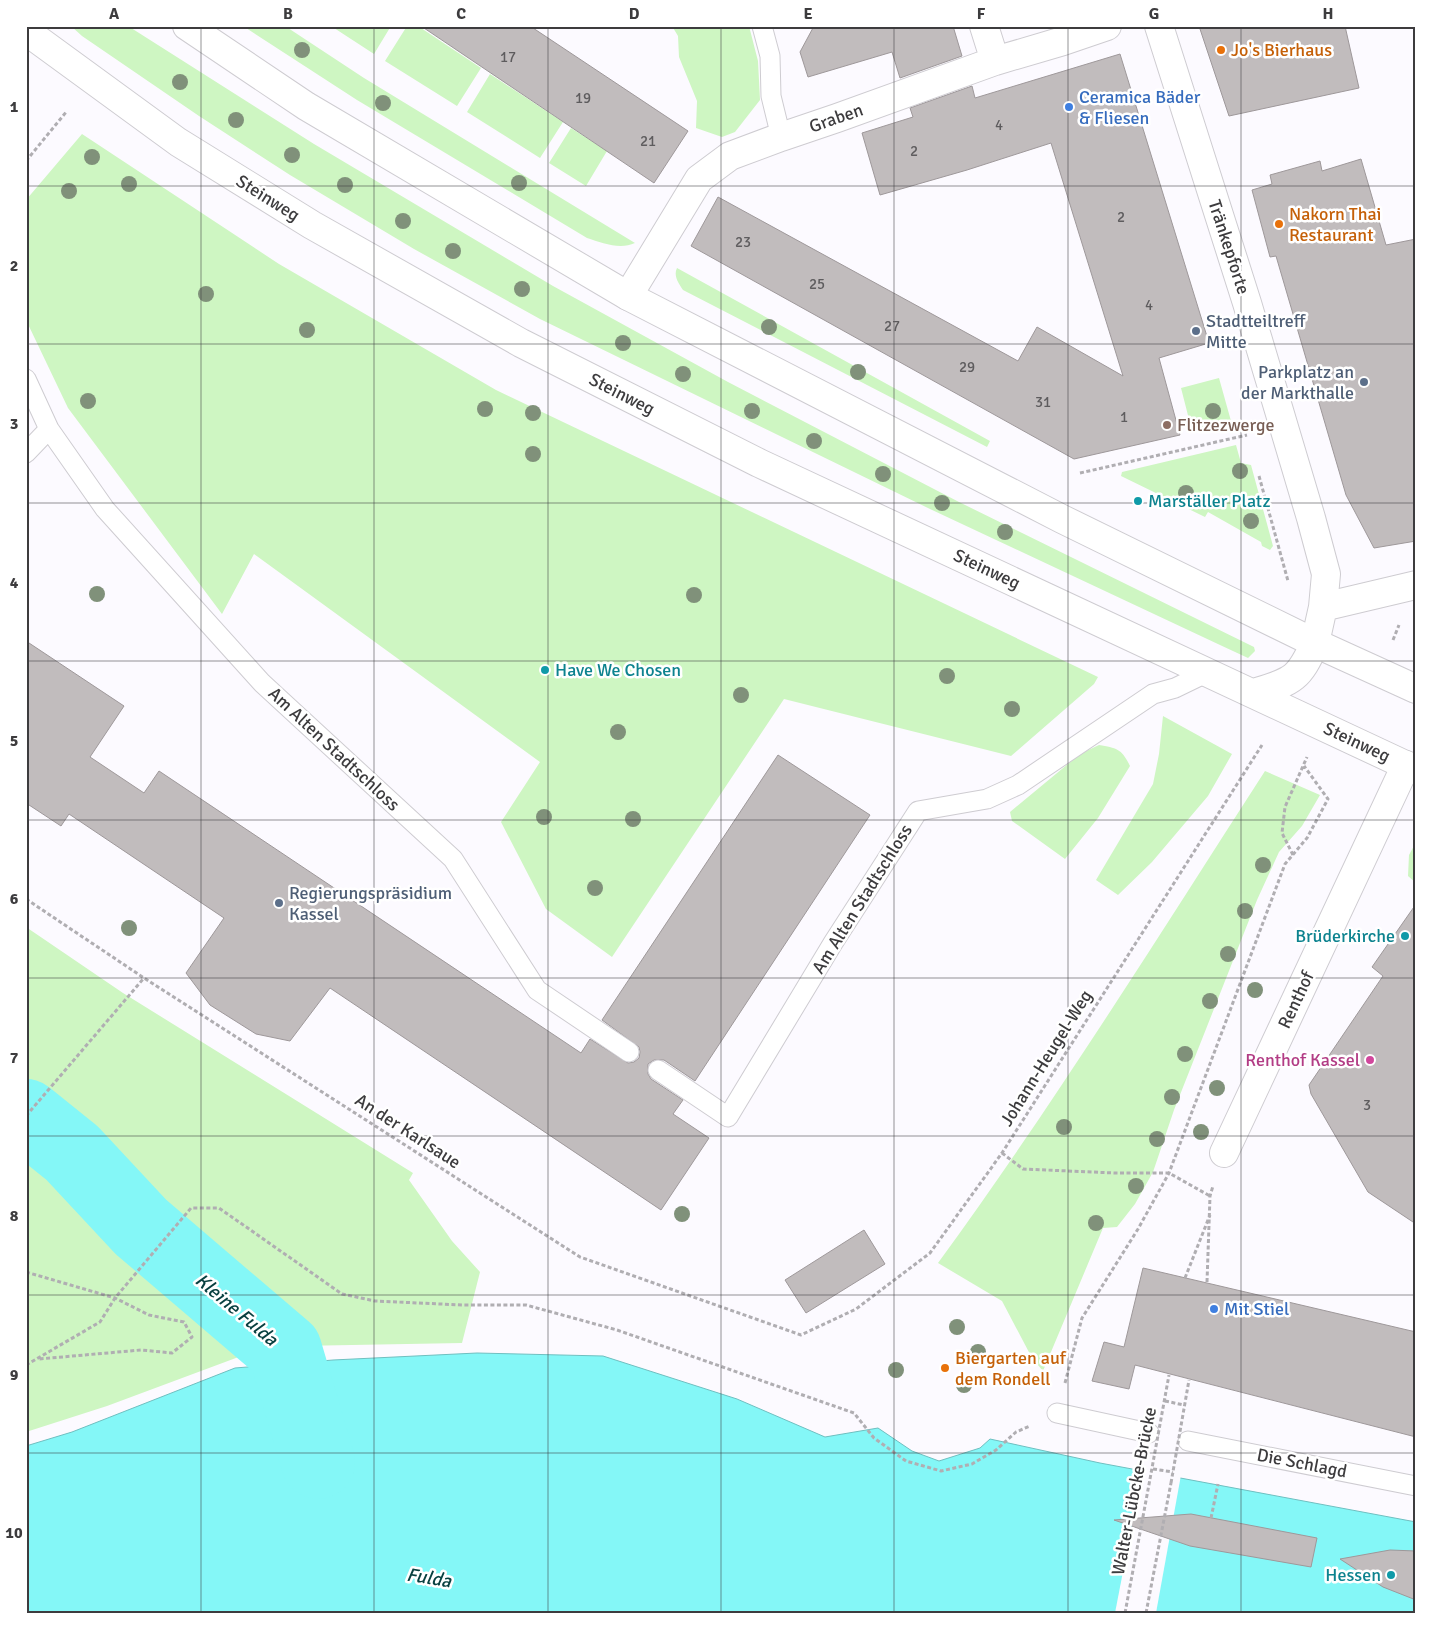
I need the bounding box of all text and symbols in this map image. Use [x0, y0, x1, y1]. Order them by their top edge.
text: A [109, 4, 120, 24]
text: B [283, 4, 293, 24]
text: C [456, 4, 466, 24]
text: D [629, 4, 640, 24]
text: E [803, 4, 813, 24]
text: F [977, 4, 986, 24]
text: G [1149, 4, 1159, 24]
text: H [1323, 4, 1333, 24]
place label: Jo's Bierhaus [1231, 39, 1332, 61]
marker: Jo's Bierhaus [1215, 44, 1227, 56]
house number: 17 [500, 48, 516, 66]
place label: Ceramica Bäder & Fliesen [1079, 86, 1201, 129]
house number: 19 [575, 89, 591, 107]
text: 1 [10, 97, 19, 117]
street label: Graben [806, 99, 866, 137]
marker: Ceramica Bäder & Fliesen [1063, 101, 1075, 113]
house number: 4 [995, 116, 1003, 134]
house number: 21 [640, 132, 656, 150]
house number: 2 [910, 142, 918, 160]
street label: Steinweg [232, 170, 304, 226]
street label: Tränkepforte [1203, 197, 1255, 297]
place label: Nakorn Thai Restaurant [1289, 203, 1382, 246]
house number: 2 [1117, 208, 1125, 226]
marker: Nakorn Thai Restaurant [1273, 218, 1285, 230]
house number: 23 [735, 233, 751, 251]
text: 2 [10, 256, 18, 276]
house number: 25 [809, 275, 825, 293]
house number: 4 [1145, 296, 1153, 314]
place label: Stadtteiltreff Mitte [1206, 310, 1307, 353]
house number: 27 [884, 317, 900, 335]
marker: Stadtteiltreff Mitte [1190, 325, 1202, 337]
house number: 29 [959, 358, 975, 376]
place label: Parkplatz an der Markthalle [1241, 361, 1354, 404]
street label: Steinweg [585, 368, 659, 420]
marker: Parkplatz an der Markthalle [1358, 376, 1370, 388]
house number: 31 [1035, 393, 1051, 411]
house number: 1 [1120, 408, 1128, 426]
text: 3 [10, 414, 18, 434]
place label: Flitzezwerge [1177, 414, 1275, 436]
marker: Flitzezwerge [1161, 419, 1173, 431]
place label: Marställer Platz [1148, 490, 1270, 512]
marker: Marställer Platz [1132, 495, 1144, 507]
street label: Steinweg [950, 544, 1024, 594]
text: 4 [10, 573, 19, 593]
place label: Have We Chosen [555, 659, 681, 681]
marker: Have We Chosen [539, 664, 551, 676]
street label: Am Alten Stadtschloss [264, 682, 404, 816]
street label: Steinweg [1320, 717, 1394, 767]
text: 5 [10, 731, 18, 751]
street label: Am Alten Stadtschloss [807, 820, 917, 978]
place label: Regierungspräsidium Kassel [289, 882, 452, 925]
text: 6 [10, 889, 19, 909]
marker: Regierungspräsidium Kassel [273, 897, 285, 909]
place label: Brüderkirche [1295, 925, 1395, 947]
marker: Brüderkirche [1399, 930, 1411, 942]
street label: Renthof [1273, 967, 1319, 1032]
street label: Johann-Heugel-Weg [995, 986, 1097, 1130]
text: 7 [10, 1048, 19, 1068]
place label: Renthof Kassel [1245, 1049, 1360, 1071]
marker: Renthof Kassel [1364, 1054, 1376, 1066]
street label: An der Karlsaue [351, 1089, 465, 1173]
house number: 3 [1363, 1096, 1371, 1114]
text: 8 [10, 1206, 19, 1226]
water label: Kleine Fulda [190, 1268, 284, 1352]
place label: Mit Stiel [1224, 1298, 1289, 1320]
marker: Mit Stiel [1208, 1303, 1220, 1315]
place label: Biergarten auf dem Rondell [955, 1347, 1067, 1390]
marker: Biergarten auf dem Rondell [939, 1362, 951, 1374]
text: 9 [10, 1365, 19, 1385]
street label: Walter-Lübcke-Brücke [1107, 1405, 1161, 1577]
street label: Die Schlagd [1255, 1443, 1349, 1483]
text: 10 [5, 1523, 23, 1543]
water label: Fulda [405, 1563, 454, 1594]
place label: Hessen [1325, 1564, 1381, 1586]
marker: Hessen [1385, 1569, 1397, 1581]

